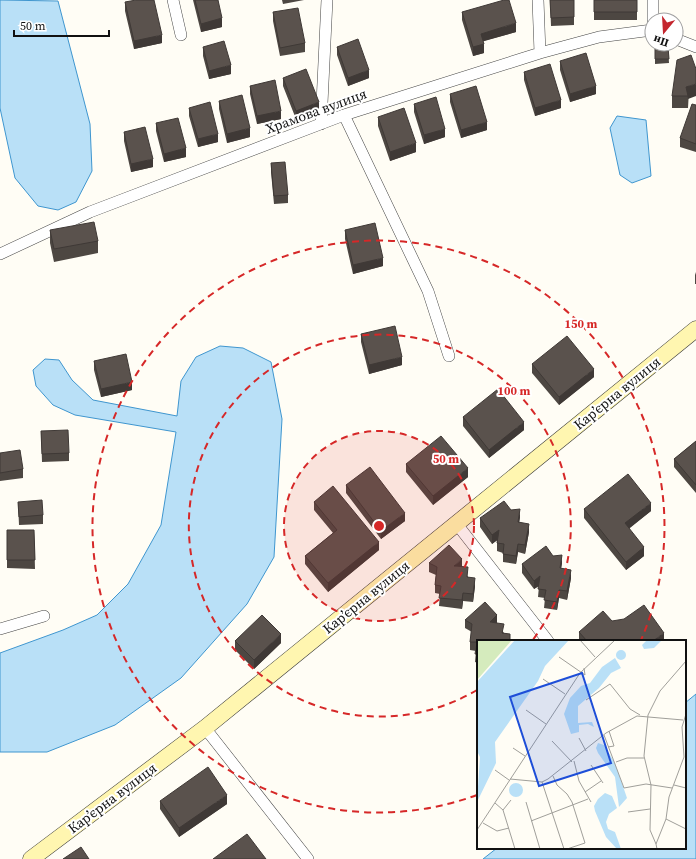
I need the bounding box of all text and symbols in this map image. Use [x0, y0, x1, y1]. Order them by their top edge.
scale bar [14, 12, 109, 38]
north arrow [644, 12, 684, 52]
text: 50 m [20, 18, 46, 34]
text: Пн [651, 32, 671, 51]
street label: Храмова вулиця [263, 83, 369, 139]
text: 150 m [565, 316, 598, 332]
street label: Карʼєрна вулиця [569, 352, 665, 434]
text: 100 m [498, 383, 531, 399]
text: 50 m [433, 451, 459, 467]
centre of rings [372, 519, 386, 533]
street label: Карʼєрна вулиця [318, 556, 414, 638]
inset map [477, 640, 686, 849]
street label: Карʼєрна вулиця [63, 758, 161, 838]

